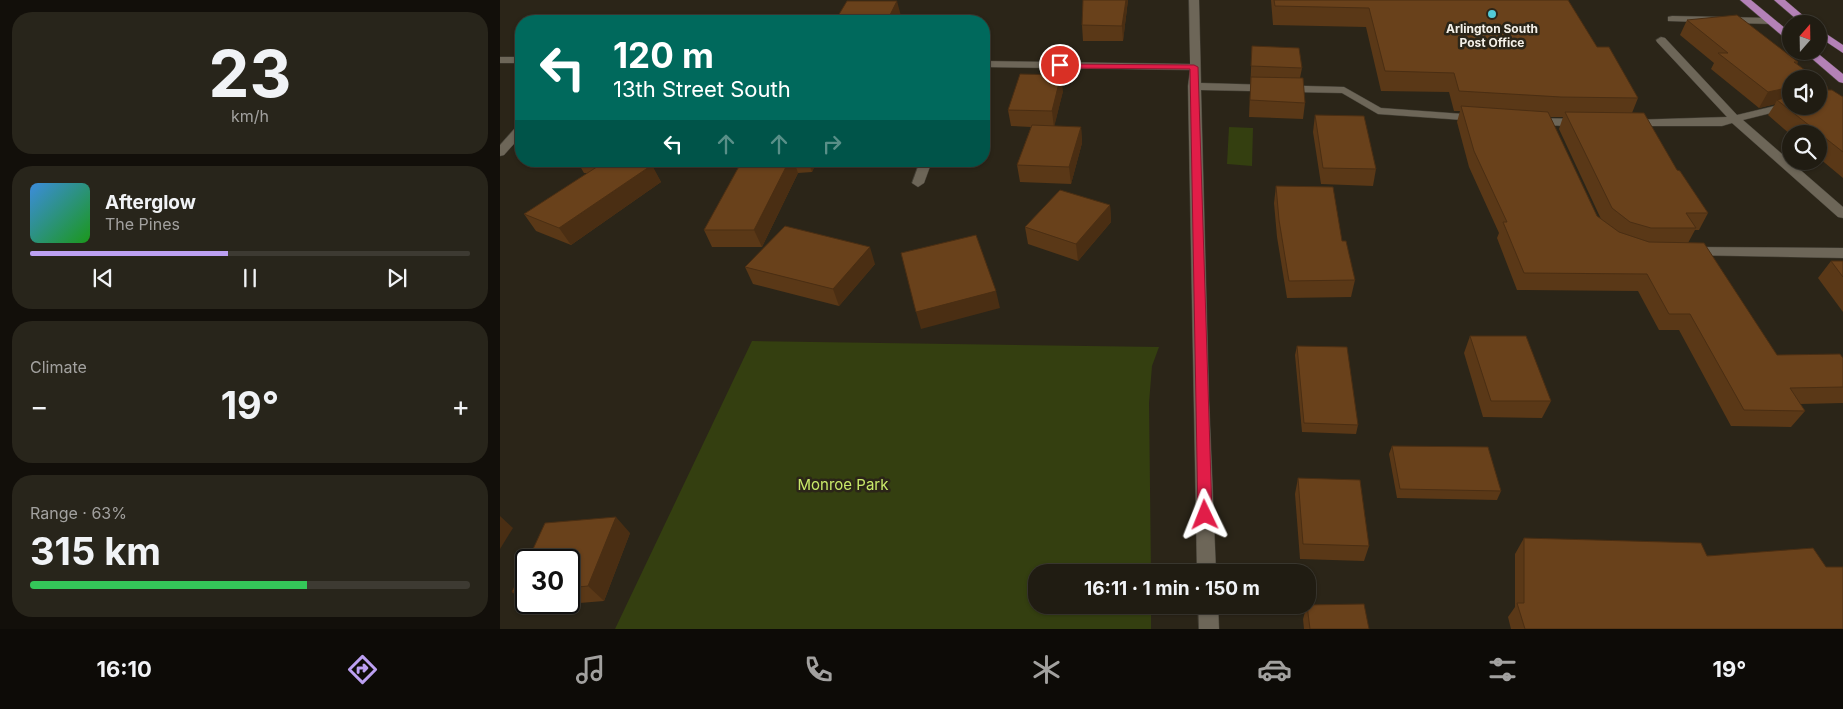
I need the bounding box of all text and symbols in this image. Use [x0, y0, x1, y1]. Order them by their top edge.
marker: Arlington South Post Office [1486, 8, 1498, 20]
north arrow [1782, 15, 1828, 60]
map controls [1782, 15, 1827, 170]
place label: Arlington South Post Office [1446, 21, 1538, 50]
text: 23 [209, 34, 291, 113]
text: 120 m [613, 34, 714, 76]
icon: left [530, 35, 595, 100]
pin [1039, 44, 1081, 86]
icon: arrive [1046, 51, 1074, 79]
button: sound [1782, 70, 1827, 115]
text: 13th Street South [613, 76, 791, 102]
text: km/h [231, 106, 269, 126]
button: search [1782, 125, 1827, 170]
icon: left [659, 130, 687, 158]
icon: ahead [712, 130, 740, 158]
icon: ahead [765, 130, 793, 158]
icon: right [818, 130, 846, 158]
text: Afterglow [105, 191, 196, 214]
text: The Pines [105, 214, 180, 234]
icon: previous [89, 264, 117, 292]
icon: pause [236, 264, 264, 292]
icon: next [383, 264, 411, 292]
text: Climate [30, 357, 87, 377]
text: 19° [221, 382, 279, 428]
text: − [30, 389, 49, 423]
text: + [451, 389, 470, 423]
park label: Monroe Park [798, 475, 889, 494]
position arrow [1178, 488, 1230, 540]
text: Range · 63% [30, 503, 127, 523]
text: 315 km [30, 528, 161, 574]
speed limit sign: 30 [515, 549, 580, 614]
text: 16:11 · 1 min · 150 m [1084, 577, 1260, 600]
icon: directions [345, 652, 380, 687]
icon: music [573, 652, 608, 687]
icon: phone [801, 652, 836, 687]
icon: climate [1029, 652, 1064, 687]
icon: car [1257, 652, 1292, 687]
icon: filters [1485, 652, 1520, 687]
text: 16:10 [96, 656, 152, 682]
text: 19° [1713, 656, 1746, 682]

